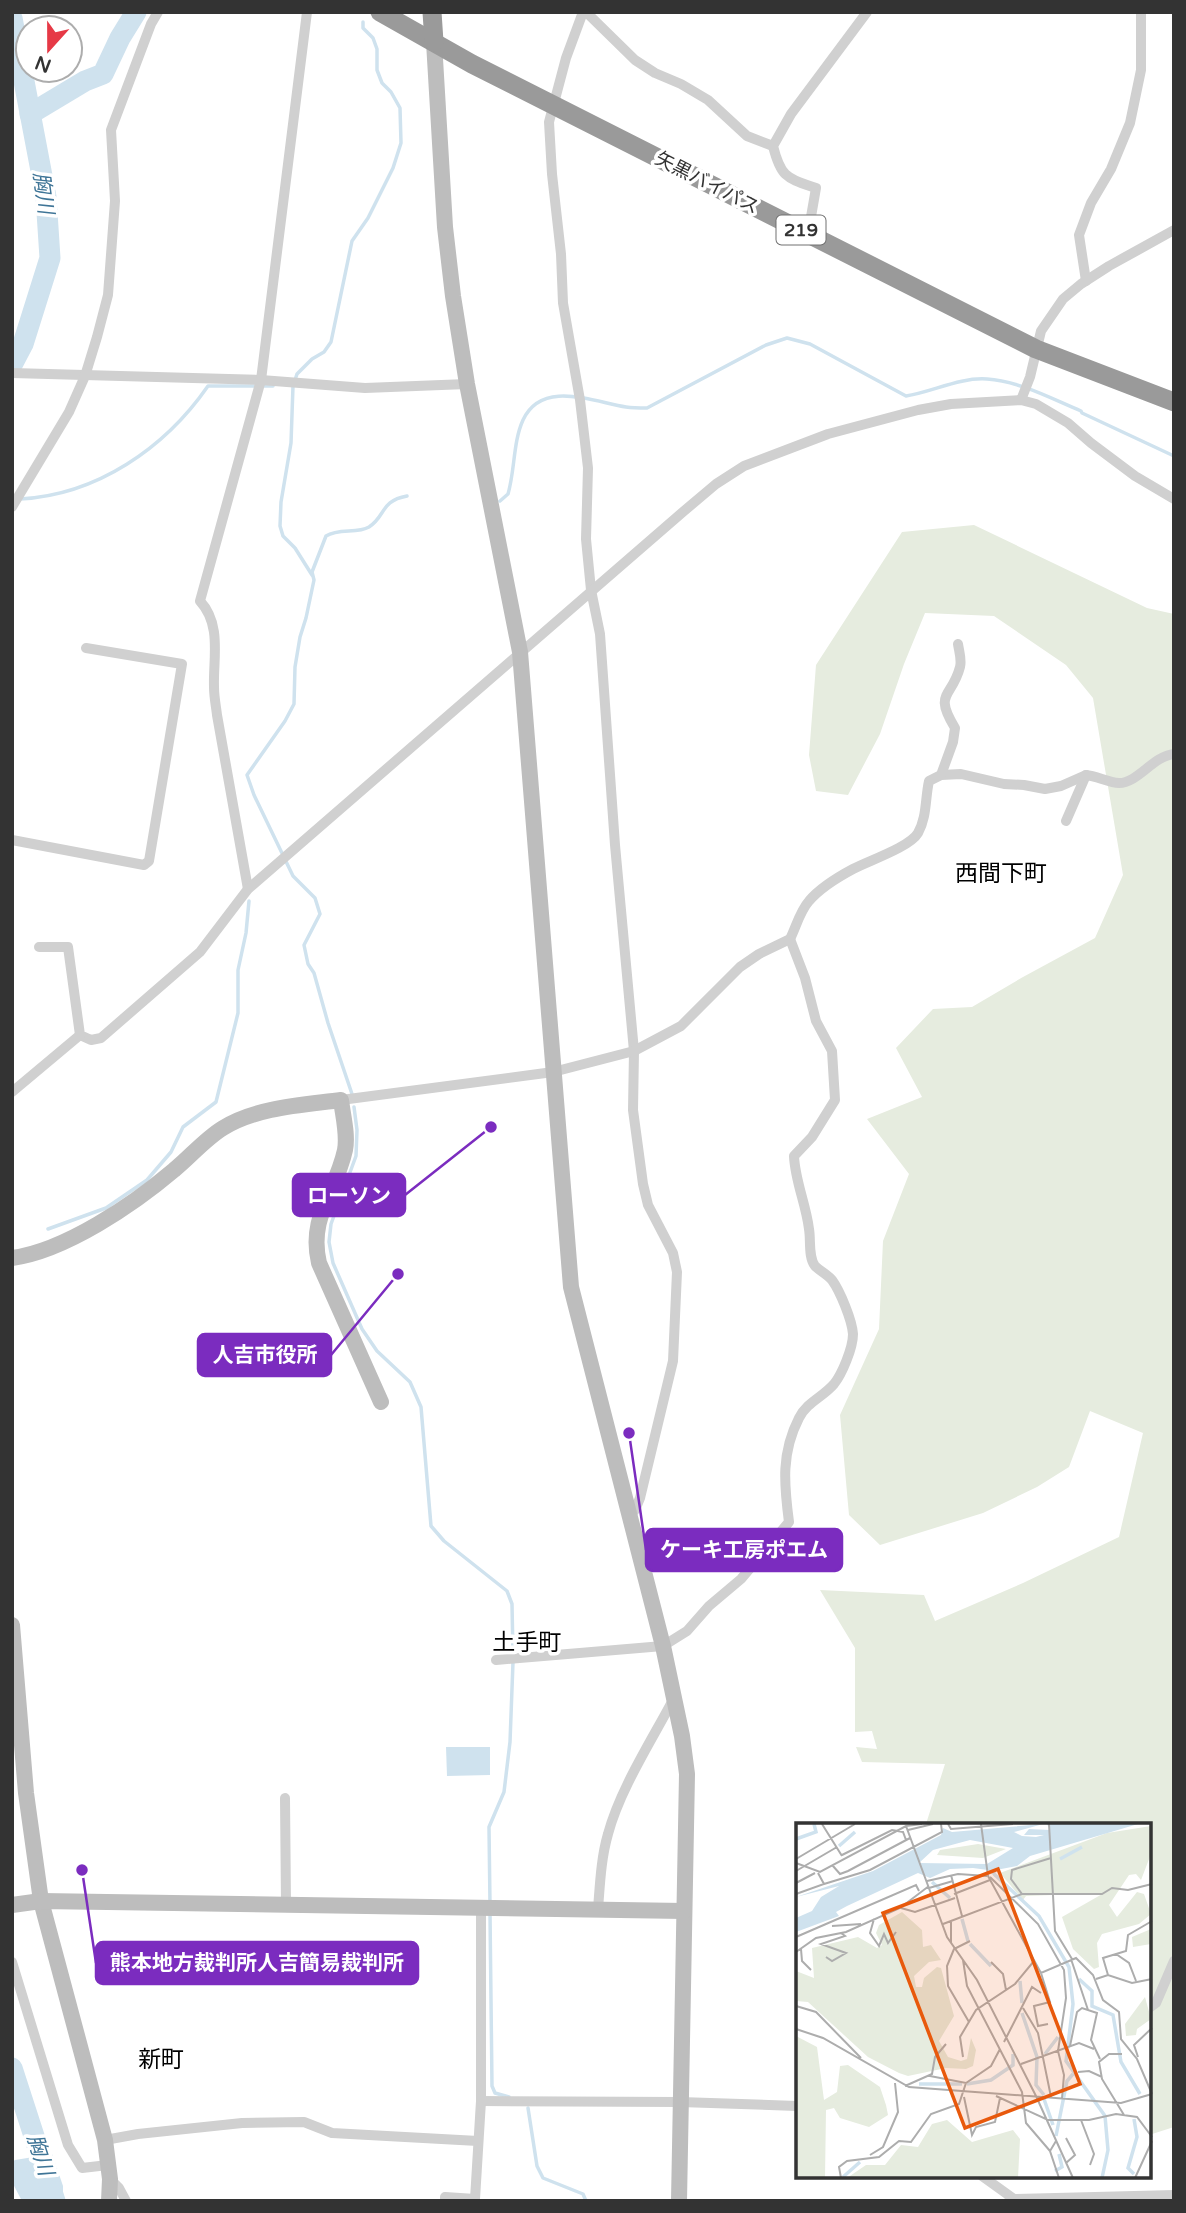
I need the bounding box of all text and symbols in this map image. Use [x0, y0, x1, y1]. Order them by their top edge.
north arrow [14, 14, 84, 84]
text: N [32, 51, 54, 77]
street label: 矢黒バイパス [651, 147, 763, 219]
water label: 胸川 [28, 170, 59, 218]
road number: 219 [776, 215, 826, 244]
district label: 西間下町 [955, 860, 1047, 888]
callout: ローソン [293, 1174, 405, 1216]
text: ローソン [307, 1184, 391, 1209]
callout: 人吉市役所 [198, 1334, 331, 1376]
text: 人吉市役所 [213, 1343, 318, 1368]
callout: ケーキ工房ポエム [646, 1529, 842, 1571]
text: ケーキ工房ポエム [660, 1538, 828, 1563]
district label: 土手町 [493, 1629, 562, 1657]
inset map [796, 1823, 1151, 2178]
callout: 熊本地方裁判所人吉簡易裁判所 [96, 1942, 418, 1984]
text: 熊本地方裁判所人吉簡易裁判所 [110, 1951, 404, 1976]
district label: 新町 [138, 2046, 184, 2074]
water label: 胸川 [22, 2131, 59, 2181]

